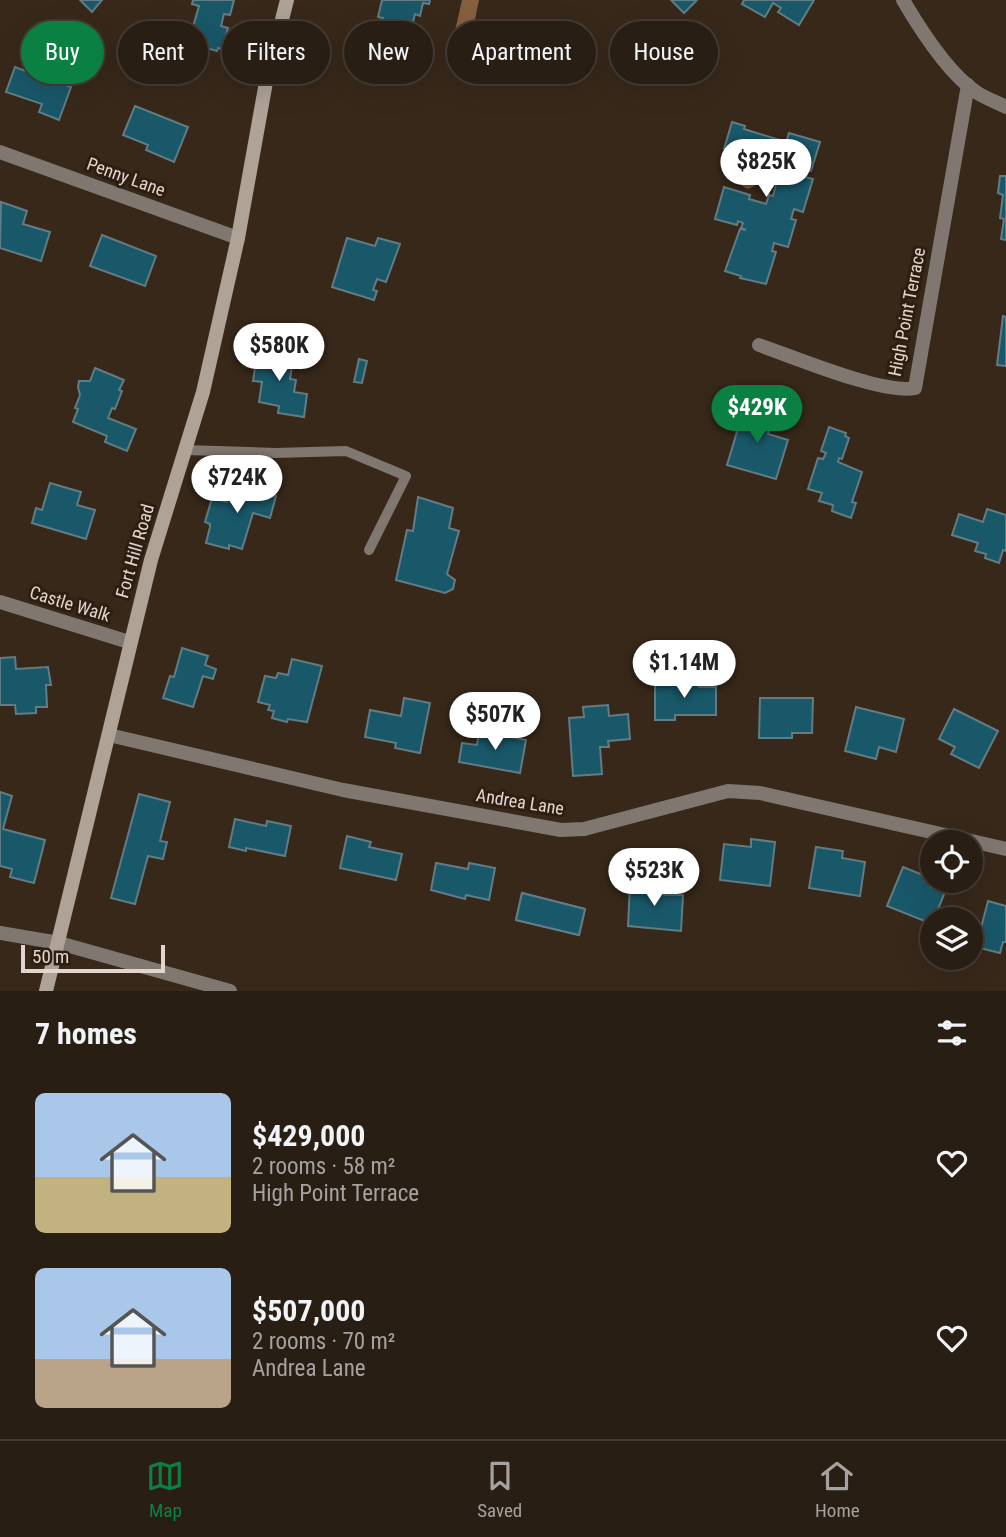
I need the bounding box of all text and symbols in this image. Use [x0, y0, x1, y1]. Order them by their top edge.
chip: Buy [21, 21, 104, 84]
chip: Rent [118, 21, 208, 84]
chip: Filters [222, 21, 330, 84]
chip: New [344, 21, 433, 84]
chip: Apartment [447, 21, 596, 84]
chip: House [610, 21, 718, 84]
pin: $825K [717, 140, 815, 199]
text: $825K [736, 148, 796, 175]
street label: Penny Lane [84, 153, 168, 200]
street label: High Point Terrace [884, 246, 929, 378]
pin: $580K [230, 324, 328, 383]
text: $580K [249, 332, 309, 359]
pin: $429K [708, 386, 806, 445]
text: $429K [727, 394, 787, 421]
pin: $724K [188, 456, 286, 515]
text: $724K [207, 464, 267, 491]
street label: Fort Hill Road [111, 501, 158, 600]
street label: Castle Walk [27, 581, 113, 626]
pin: $1.14M [627, 640, 741, 700]
text: $1.14M [649, 649, 719, 676]
pin: $507K [446, 692, 544, 752]
text: $507K [465, 701, 525, 728]
street label: Andrea Lane [475, 784, 566, 819]
map controls [920, 830, 983, 970]
button: locate [920, 830, 983, 893]
pin: $523K [605, 848, 703, 908]
text: $523K [624, 857, 684, 884]
button: layers [920, 907, 983, 970]
scale bar [21, 942, 164, 974]
text: 50 m [32, 945, 69, 968]
icon: filters [933, 1014, 971, 1052]
text: 7 homes [35, 1016, 137, 1051]
text: $429,000 [252, 1118, 365, 1153]
icon: home [91, 1121, 175, 1205]
icon: heart [933, 1144, 971, 1182]
text: 2 rooms · 58 m² [252, 1153, 395, 1180]
text: High Point Terrace [252, 1180, 419, 1207]
text: $507,000 [252, 1293, 365, 1328]
icon: home [91, 1296, 175, 1380]
icon: heart [933, 1319, 971, 1357]
text: 2 rooms · 70 m² [252, 1328, 395, 1355]
text: Andrea Lane [252, 1355, 366, 1382]
tab: Map [146, 1457, 184, 1522]
tab: Saved [477, 1457, 522, 1522]
tab: Home [815, 1457, 860, 1522]

